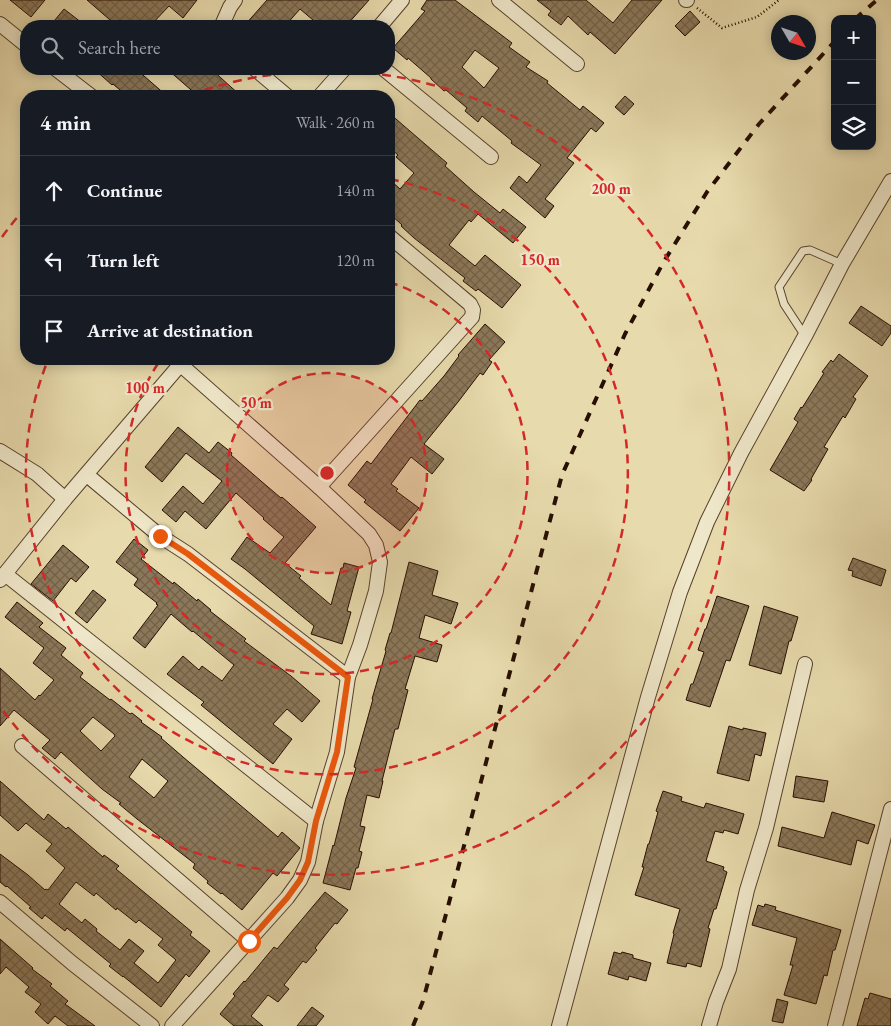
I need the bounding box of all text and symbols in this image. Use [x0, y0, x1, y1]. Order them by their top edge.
north arrow [771, 15, 816, 60]
map controls [831, 15, 876, 150]
button: + [831, 15, 876, 60]
search box [20, 20, 395, 75]
icon: search [38, 34, 66, 62]
text: Search here [78, 35, 160, 60]
button: − [831, 60, 876, 105]
button: layers [831, 105, 876, 150]
text: 4 min [40, 109, 91, 136]
text: Walk · 260 m [296, 112, 375, 133]
icon: ahead [40, 177, 68, 205]
text: Continue [87, 178, 162, 203]
text: 200 m [591, 179, 631, 198]
text: 140 m [336, 180, 375, 201]
icon: left [40, 247, 68, 275]
text: Turn left [87, 248, 159, 273]
text: 120 m [336, 250, 375, 271]
text: 150 m [520, 250, 560, 269]
icon: arrive [40, 317, 68, 345]
text: Arrive at destination [87, 318, 253, 343]
text: 100 m [125, 378, 165, 397]
text: 50 m [240, 393, 272, 412]
centre of rings [318, 464, 336, 482]
route end [149, 525, 172, 548]
route start [238, 930, 261, 953]

